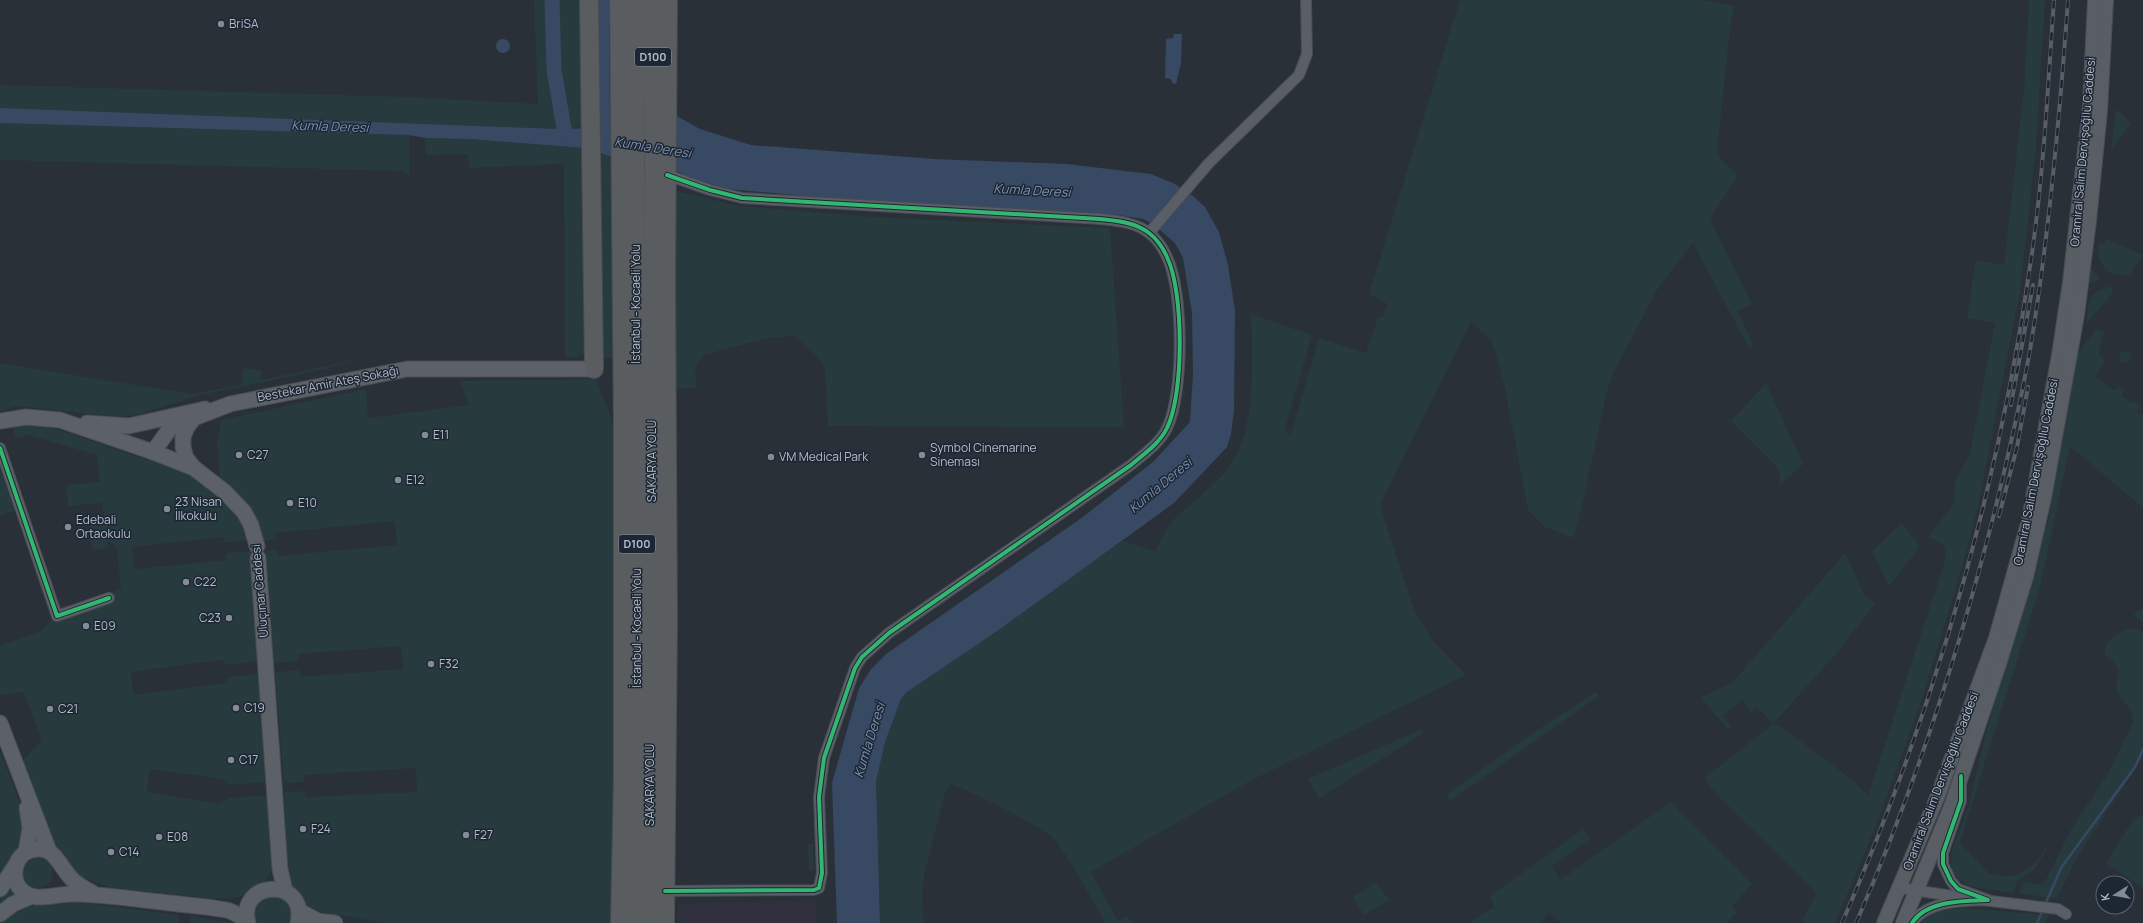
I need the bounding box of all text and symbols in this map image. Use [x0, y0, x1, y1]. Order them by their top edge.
place label: BriSA [229, 15, 259, 32]
marker: BriSA [216, 19, 226, 29]
road number: D100 [635, 48, 671, 66]
street label: Oramiral Salim Dervişoğllu Caddesi [2066, 57, 2099, 247]
water label: Kumla Deresi [291, 116, 371, 136]
water label: Kumla Deresi [613, 132, 694, 162]
water label: Kumla Deresi [993, 179, 1073, 201]
street label: İstanbul - Kocaeli Yolu [627, 244, 644, 364]
street label: Bestekar Amir Ateş Sokağı [256, 361, 400, 406]
street label: Oramiral Salim Dervişoğllu Caddesi [2009, 377, 2062, 567]
street label: SAKARYA YOLU [643, 420, 660, 502]
place label: E11 [433, 426, 449, 443]
marker: E11 [420, 430, 430, 440]
place label: Symbol Cinemarine Sineması [930, 439, 1037, 470]
place label: C27 [247, 446, 268, 463]
place label: VM Medical Park [779, 448, 869, 465]
marker: C27 [234, 450, 244, 460]
marker: Symbol Cinemarine Sineması [917, 450, 927, 460]
marker: VM Medical Park [766, 452, 776, 462]
water label: Kumla Deresi [1125, 452, 1197, 517]
place label: E12 [406, 471, 425, 488]
marker: E12 [393, 475, 403, 485]
place label: 23 Nisan İlkokulu [175, 493, 222, 524]
place label: E10 [298, 494, 317, 511]
marker: E10 [285, 498, 295, 508]
marker: 23 Nisan İlkokulu [162, 504, 172, 514]
place label: Edebali Ortaokulu [76, 511, 131, 542]
marker: Edebali Ortaokulu [63, 522, 73, 532]
road number: D100 [619, 535, 655, 553]
street label: Uluçınar Caddesi [247, 544, 272, 638]
street label: İstanbul - Kocaeli Yolu [628, 568, 645, 688]
place label: C22 [194, 573, 216, 590]
marker: C22 [181, 577, 191, 587]
place label: C23 [199, 609, 221, 626]
marker: C23 [224, 613, 234, 623]
place label: E09 [94, 617, 116, 634]
marker: E09 [81, 621, 91, 631]
place label: F32 [439, 655, 459, 672]
marker: F32 [426, 659, 436, 669]
street label: Oramiral Salim Dervişoğllu Caddesi [1899, 689, 1983, 873]
place label: C19 [244, 699, 265, 716]
water label: Kumla Deresi [849, 699, 889, 780]
place label: C21 [58, 700, 78, 717]
marker: C19 [231, 703, 241, 713]
marker: C21 [45, 704, 55, 714]
street label: SAKARYA YOLU [641, 744, 658, 826]
place label: C17 [239, 751, 258, 768]
marker: C17 [226, 755, 236, 765]
place label: F24 [311, 820, 331, 837]
marker: F24 [298, 824, 308, 834]
place label: F27 [474, 826, 493, 843]
place label: E08 [167, 828, 188, 845]
marker: F27 [461, 830, 471, 840]
marker: E08 [154, 832, 164, 842]
place label: C14 [119, 843, 139, 860]
marker: C14 [106, 847, 116, 857]
north arrow [2095, 875, 2135, 915]
text: K [2096, 891, 2113, 902]

